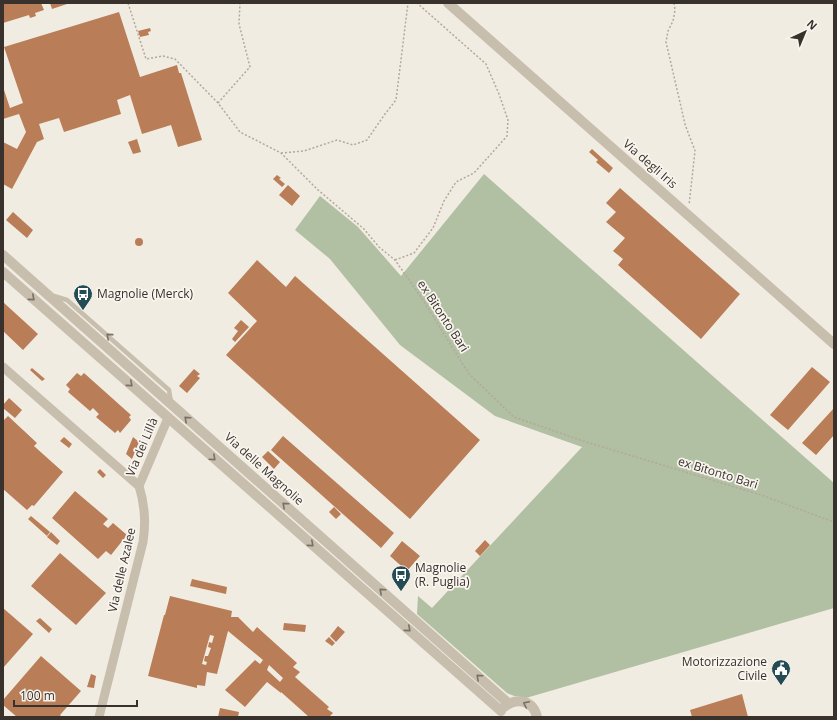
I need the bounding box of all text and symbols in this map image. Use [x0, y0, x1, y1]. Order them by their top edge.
north arrow [785, 12, 825, 52]
text: N [804, 16, 821, 33]
street label: Via degli Iris [620, 135, 681, 192]
street label: ex Bitonto Bari [414, 276, 473, 355]
bus stop icon: Magnolie (Merck) [72, 283, 94, 311]
place label: Magnolie (Merck) [97, 285, 193, 302]
one-way arrow [28, 294, 35, 301]
one-way arrow [106, 334, 113, 341]
one-way arrow [125, 379, 133, 387]
street label: Via dei Lillà [122, 415, 162, 479]
one-way arrow [184, 416, 192, 423]
street label: Via delle Magnolie [221, 428, 308, 509]
street label: ex Bitonto Bari [676, 452, 760, 493]
one-way arrow [208, 453, 216, 460]
one-way arrow [282, 502, 289, 509]
street label: Via delle Azalee [104, 526, 140, 614]
one-way arrow [306, 539, 313, 546]
place label: Magnolie (R. Puglia) [415, 559, 470, 590]
bus stop icon: Magnolie (R. Puglia) [390, 564, 412, 592]
one-way arrow [379, 588, 387, 596]
one-way arrow [404, 625, 411, 632]
place label: Motorizzazione Civile [682, 653, 767, 684]
public building icon: Motorizzazione Civile [770, 658, 792, 686]
one-way arrow [476, 675, 484, 682]
scale bar [14, 682, 137, 708]
text: 100 m [20, 687, 55, 704]
one-way arrow [523, 701, 530, 709]

